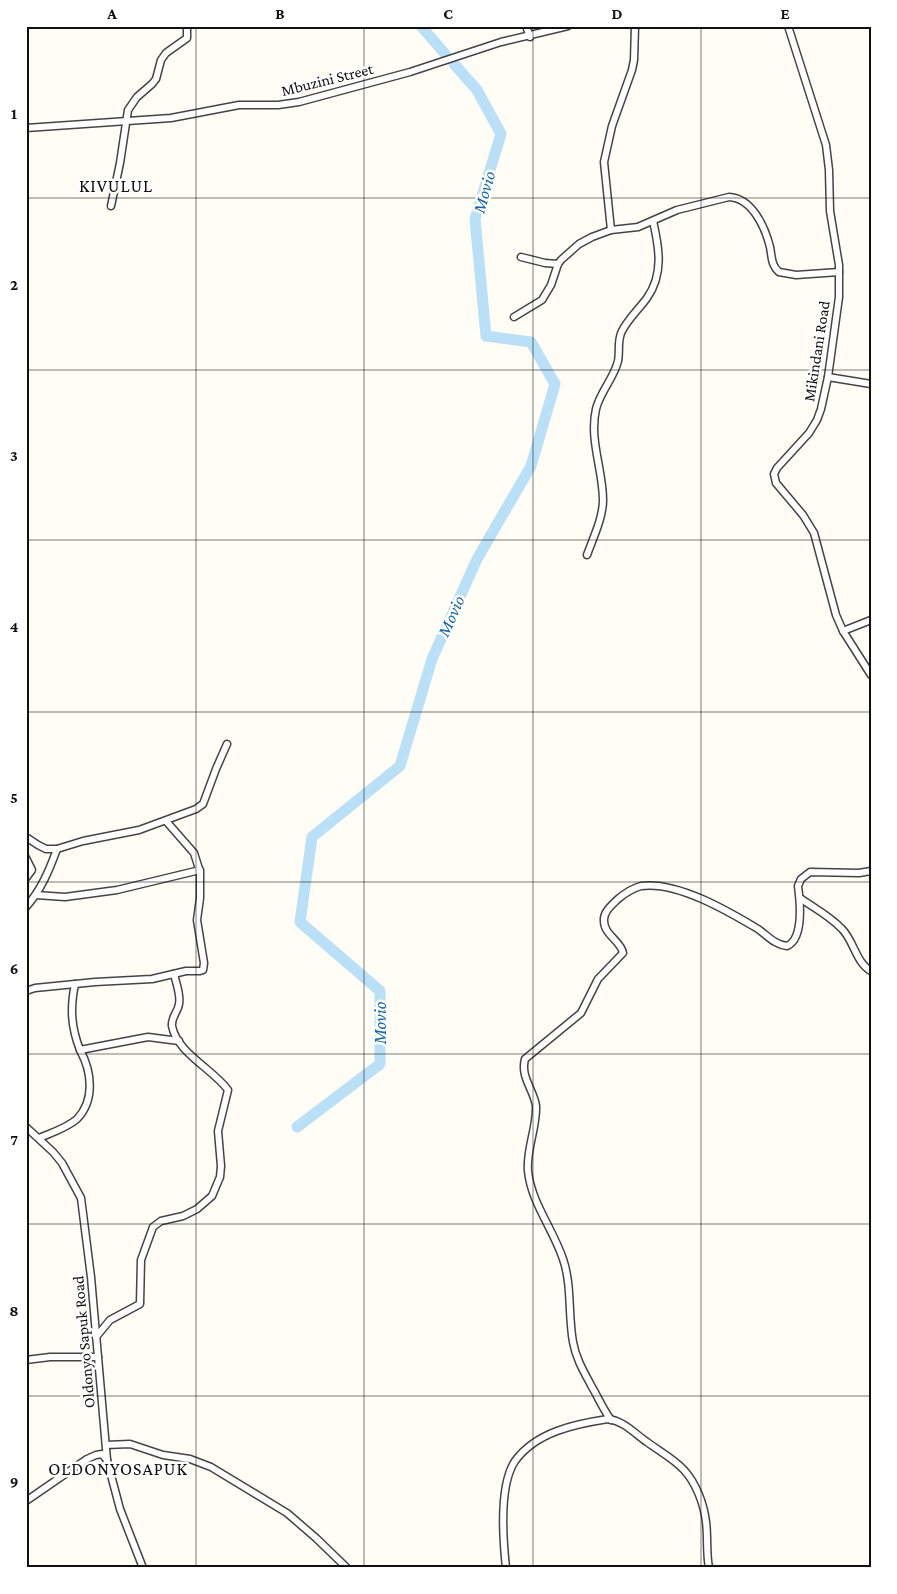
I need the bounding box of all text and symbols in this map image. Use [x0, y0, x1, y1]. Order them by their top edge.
text: A [106, 5, 117, 22]
text: B [275, 5, 285, 22]
text: C [443, 5, 453, 22]
text: D [611, 5, 623, 22]
text: E [780, 5, 790, 22]
street label: Mbuzini Street [279, 60, 376, 99]
text: 1 [11, 105, 17, 122]
water label: Movio [468, 168, 500, 216]
district label: KIVULUL [79, 176, 153, 196]
text: 2 [10, 276, 18, 293]
street label: Mikindani Road [800, 299, 833, 403]
text: 3 [10, 447, 18, 464]
water label: Movio [433, 592, 469, 640]
text: 4 [10, 618, 19, 635]
text: 5 [10, 789, 18, 806]
text: 6 [10, 960, 18, 977]
water label: Movio [370, 1001, 390, 1045]
text: 7 [10, 1131, 18, 1148]
street label: Oldonyo Sapuk Road [69, 1274, 99, 1409]
text: 8 [9, 1302, 19, 1319]
district label: OLDONYOSAPUK [48, 1459, 188, 1479]
text: 9 [10, 1473, 18, 1490]

